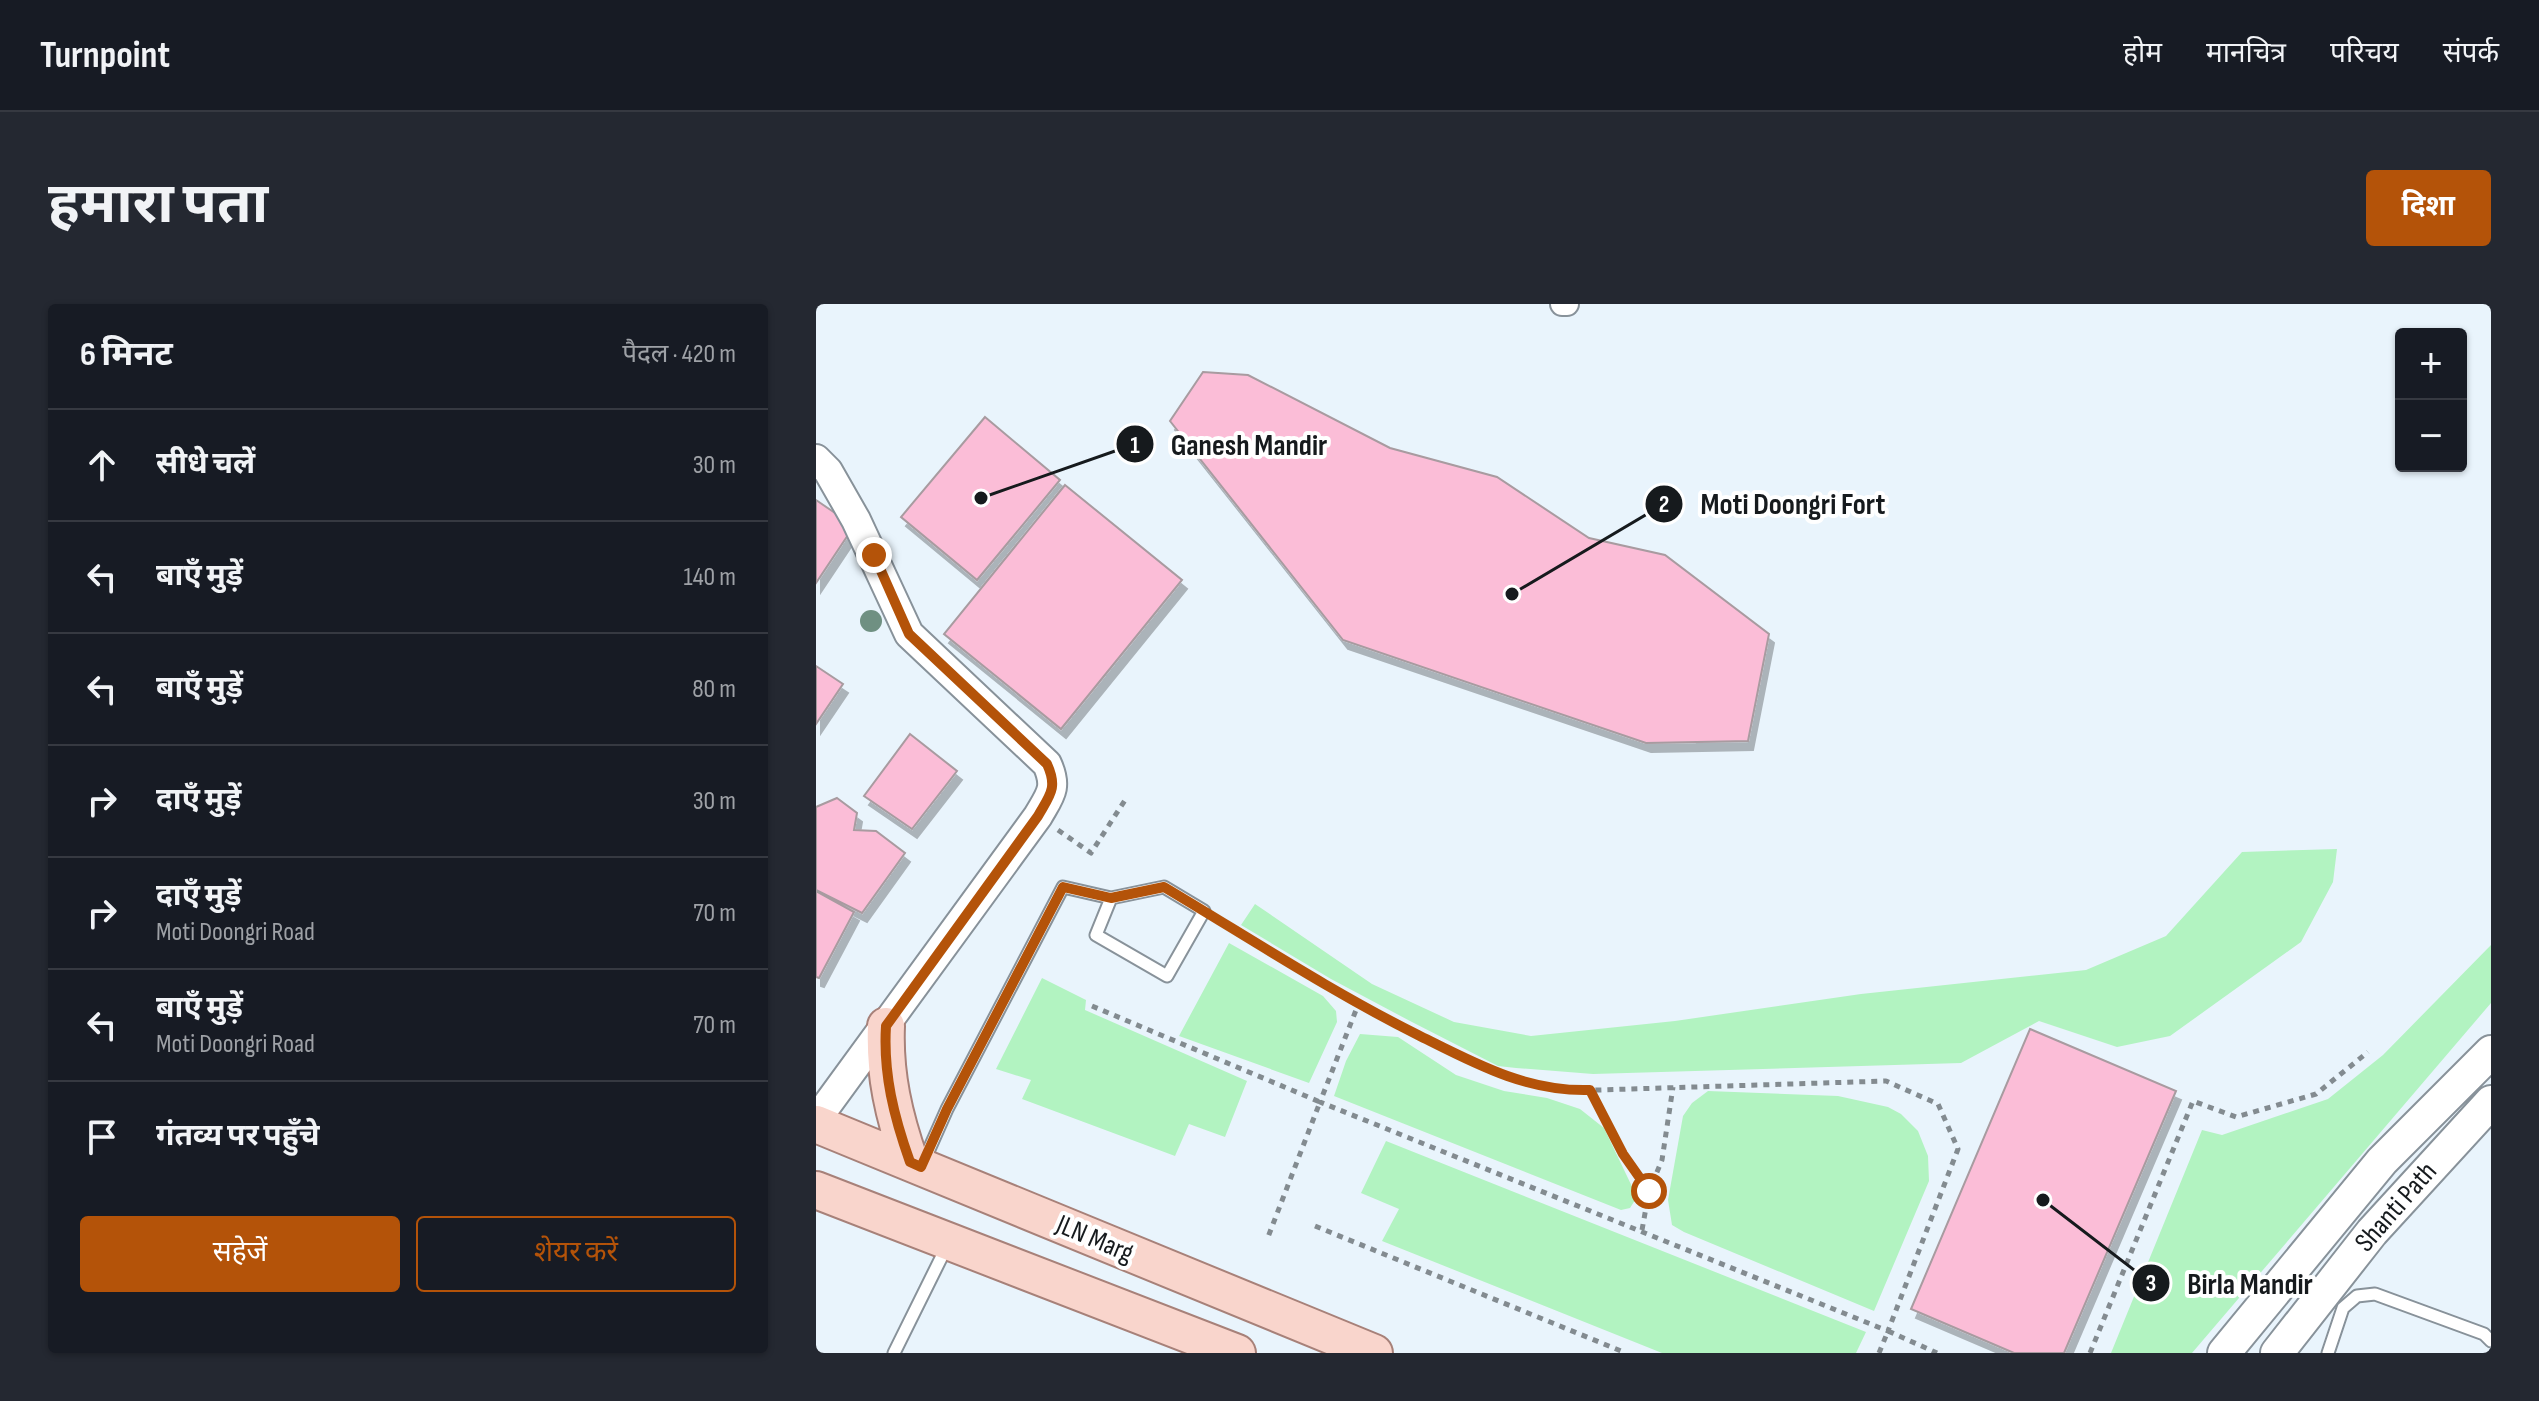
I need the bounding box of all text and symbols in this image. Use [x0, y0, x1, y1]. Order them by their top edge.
text: Turnpoint [40, 33, 170, 78]
text: होम [2123, 37, 2162, 70]
text: मानचित्र [2206, 37, 2286, 70]
text: परिचय [2330, 37, 2399, 70]
text: संपर्क [2443, 37, 2499, 70]
button: दिशा [2366, 170, 2491, 246]
text: हमारा पता [48, 172, 268, 239]
map controls [2395, 328, 2467, 472]
button: + [2395, 328, 2467, 400]
text: 6 मिनट [80, 334, 173, 375]
text: पैदल · 420 m [622, 339, 736, 370]
button: − [2395, 400, 2467, 472]
callout: Ganesh Mandir [1115, 417, 1343, 471]
text: Ganesh Mandir [1171, 428, 1327, 464]
text: 1 [1130, 431, 1140, 460]
icon: ahead [80, 443, 124, 487]
text: सीधे चलें [156, 446, 255, 482]
text: 30 m [693, 450, 736, 481]
callout: Moti Doongri Fort [1644, 477, 1901, 531]
text: Moti Doongri Fort [1700, 487, 1886, 523]
text: 2 [1659, 490, 1669, 519]
route end [856, 537, 892, 573]
icon: left [80, 555, 124, 599]
text: बाएँ मुड़ें [156, 558, 243, 594]
text: 140 m [684, 562, 736, 593]
icon: left [80, 667, 124, 711]
text: बाएँ मुड़ें [156, 670, 243, 706]
text: 80 m [692, 674, 736, 705]
icon: right [80, 779, 124, 823]
text: दाएँ मुड़ें [156, 782, 241, 818]
text: 30 m [693, 786, 736, 817]
text: दाएँ मुड़ें [156, 878, 241, 914]
icon: right [80, 891, 124, 935]
text: 70 m [693, 898, 736, 929]
text: Moti Doongri Road [156, 917, 315, 948]
text: बाएँ मुड़ें [156, 990, 243, 1026]
icon: left [80, 1003, 124, 1047]
text: 70 m [693, 1010, 736, 1041]
text: Moti Doongri Road [156, 1029, 315, 1060]
icon: arrive [80, 1115, 124, 1159]
text: गंतव्य पर पहुँचे [156, 1118, 320, 1154]
street label: Shanti Path [2348, 1155, 2444, 1259]
route start [1631, 1173, 1667, 1209]
street label: JLN Marg [1050, 1208, 1139, 1270]
button: सहेजें [80, 1216, 400, 1292]
button: शेयर करें [416, 1216, 736, 1292]
callout: Birla Mandir [2131, 1256, 2329, 1310]
text: Birla Mandir [2187, 1267, 2313, 1303]
text: 3 [2146, 1269, 2156, 1298]

